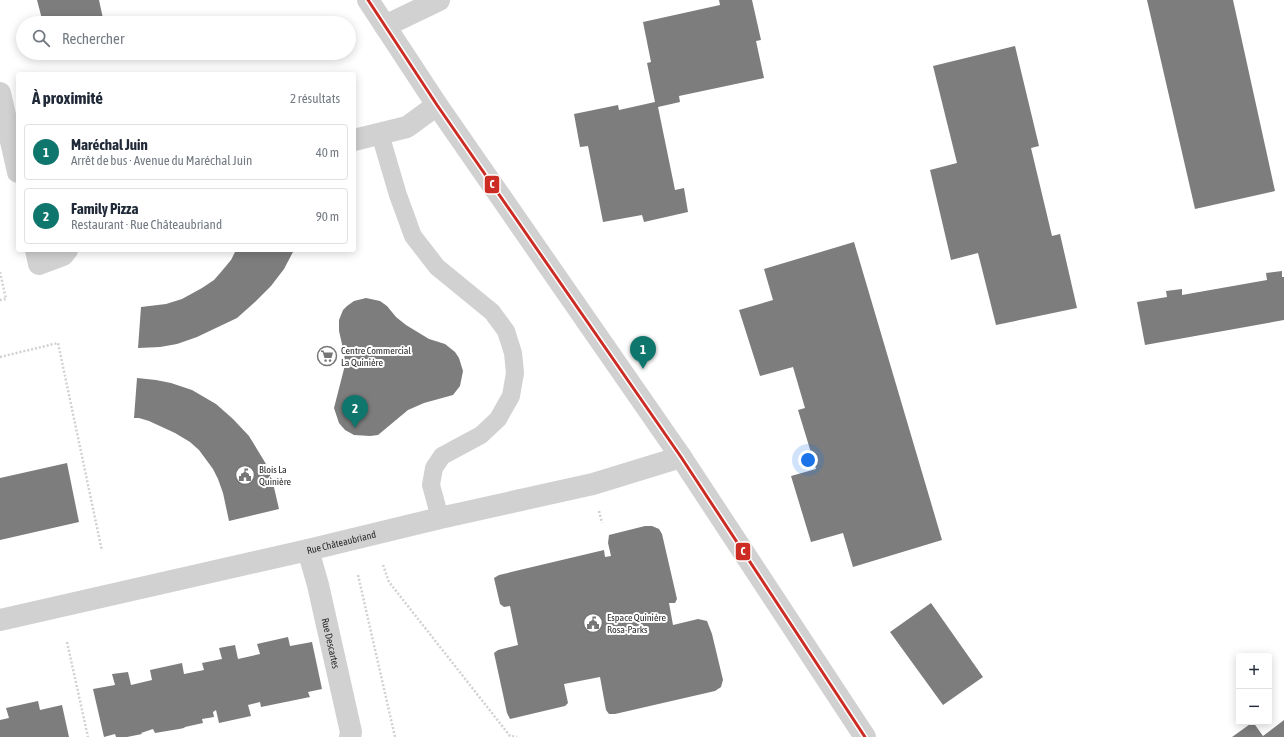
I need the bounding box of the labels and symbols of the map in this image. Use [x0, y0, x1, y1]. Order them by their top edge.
line badge: C [484, 175, 500, 194]
text: C [490, 178, 495, 190]
pin: 1 [630, 336, 656, 369]
supermarket icon: Centre Commercial La Quinière [316, 345, 338, 367]
place label: Centre Commercial La Quinière [341, 345, 411, 368]
pin: 2 [342, 395, 368, 428]
your location [798, 450, 818, 470]
public building icon: Blois La Quinière [234, 464, 256, 486]
place label: Blois La Quinière [259, 464, 292, 487]
street label: Rue Châteaubriand [306, 529, 377, 556]
line badge: C [735, 542, 751, 561]
text: C [741, 545, 746, 557]
public building icon: Espace Quinière Rosa-Parks [582, 612, 604, 634]
place label: Espace Quinière Rosa-Parks [607, 612, 666, 635]
street label: Rue Descartes [320, 617, 342, 670]

